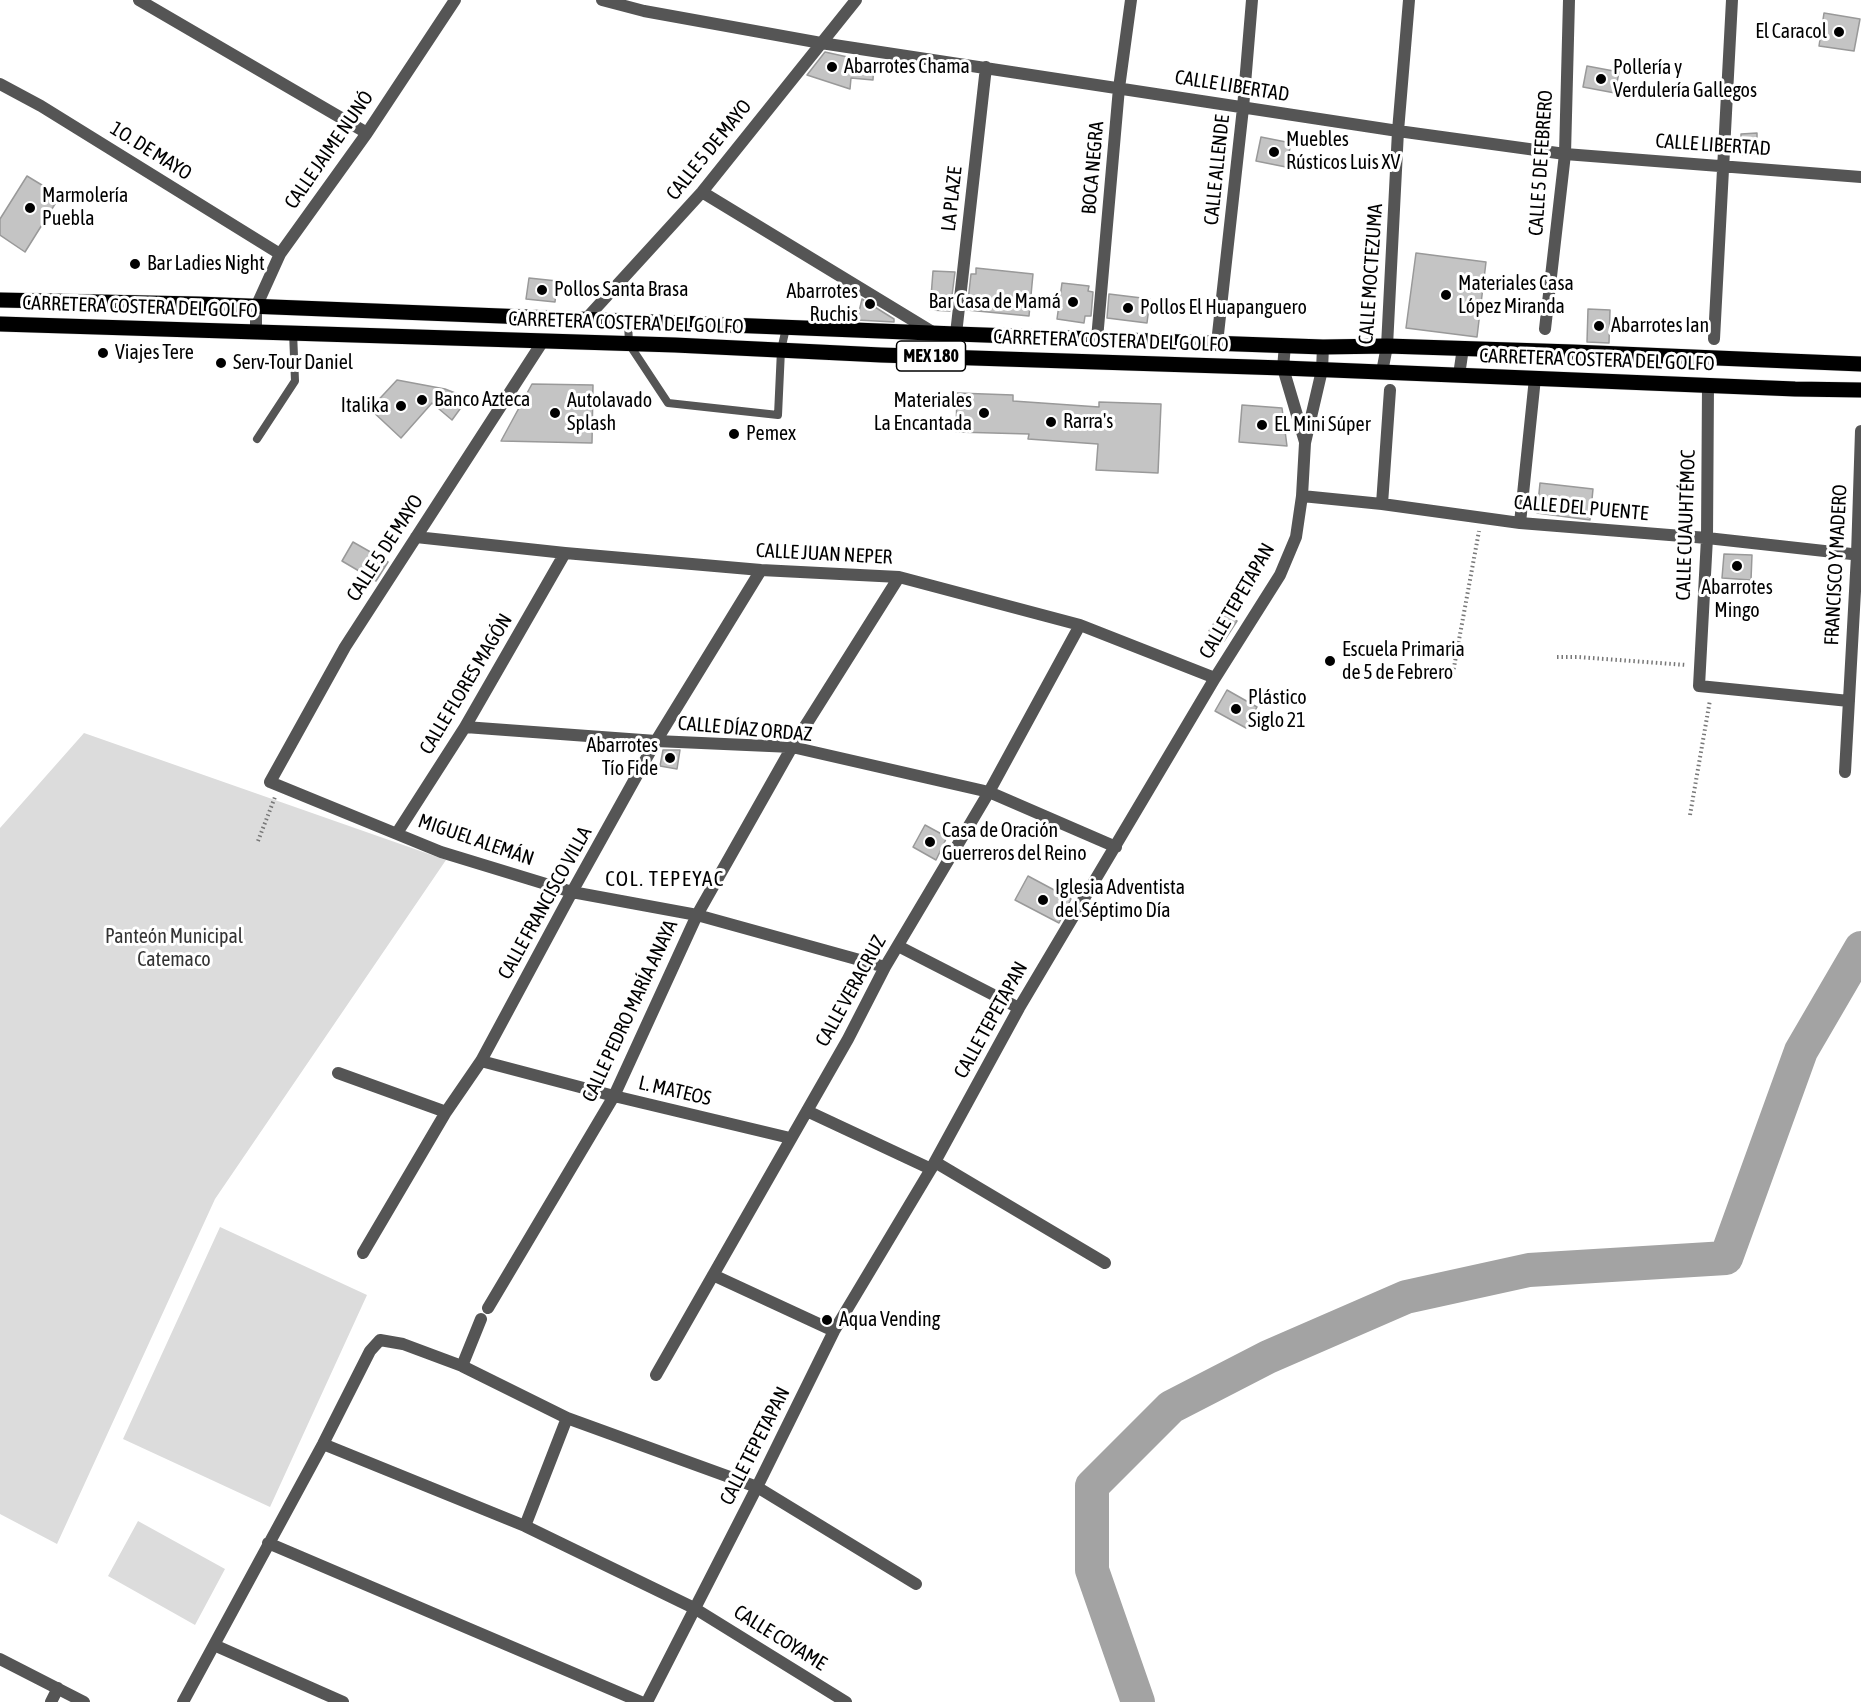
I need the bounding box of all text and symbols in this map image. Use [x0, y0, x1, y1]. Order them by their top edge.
place label: El Caracol [1755, 20, 1827, 44]
marker: El Caracol [1832, 25, 1846, 39]
place label: Abarrotes Chama [844, 55, 970, 79]
place label: Pollería y Verdulería Gallegos [1613, 56, 1757, 103]
marker: Abarrotes Chama [825, 60, 839, 74]
street label: CALLE LIBERTAD [1173, 65, 1291, 107]
marker: Pollería y Verdulería Gallegos [1594, 72, 1608, 86]
street label: CALLE JAIME NUNÓ [279, 86, 379, 214]
street label: CALLE 5 DE FEBRERO [1524, 89, 1558, 237]
street label: CALLE 5 DE MAYO [661, 95, 757, 205]
street label: CALLE ALLENDE [1199, 114, 1235, 226]
street label: 1O. DE MAYO [106, 117, 196, 185]
street label: BOCA NEGRA [1077, 120, 1109, 216]
place label: Muebles Rústicos Luis XV [1286, 128, 1400, 175]
street label: CALLE LIBERTAD [1655, 129, 1771, 161]
marker: Muebles Rústicos Luis XV [1267, 145, 1281, 159]
street label: LA PLAZE [937, 165, 967, 233]
place label: Marmolería Puebla [42, 184, 128, 231]
marker: Marmolería Puebla [23, 201, 37, 215]
street label: CALLE MOCTEZUMA [1354, 203, 1388, 345]
place label: Bar Ladies Night [147, 252, 265, 276]
marker: Bar Ladies Night [128, 257, 142, 271]
place label: Materiales Casa López Miranda [1458, 272, 1574, 319]
place label: Pollos Santa Brasa [554, 278, 688, 302]
place label: Abarrotes Ruchis [787, 280, 858, 327]
marker: Pollos Santa Brasa [535, 283, 549, 297]
marker: Materiales Casa López Miranda [1439, 288, 1453, 302]
place label: Bar Casa de Mamá [928, 290, 1061, 314]
street label: CARRETERA COSTERA DEL GOLFO [22, 291, 258, 323]
marker: Bar Casa de Mamá [1066, 295, 1080, 309]
place label: Pollos El Huapanguero [1140, 296, 1307, 320]
marker: Abarrotes Ruchis [863, 297, 877, 311]
marker: Pollos El Huapanguero [1121, 301, 1135, 315]
street label: CARRETERA COSTERA DEL GOLFO [508, 307, 744, 339]
place label: Abarrotes Ian [1611, 314, 1709, 338]
marker: Abarrotes Ian [1592, 319, 1606, 333]
street label: CARRETERA COSTERA DEL GOLFO [993, 325, 1229, 357]
place label: Viajes Tere [115, 341, 194, 365]
road number: MEX 180 [896, 341, 966, 371]
street label: CARRETERA COSTERA DEL GOLFO [1479, 344, 1715, 376]
marker: Viajes Tere [96, 346, 110, 360]
place label: Serv-Tour Daniel [233, 351, 353, 375]
marker: Serv-Tour Daniel [214, 356, 228, 370]
place label: Banco Azteca [434, 388, 530, 412]
place label: Autolavado Splash [567, 389, 652, 436]
place label: Materiales La Encantada [874, 389, 972, 436]
marker: Banco Azteca [415, 393, 429, 407]
place label: Italika [341, 394, 389, 418]
marker: Italika [394, 399, 408, 413]
marker: Autolavado Splash [548, 406, 562, 420]
marker: Materiales La Encantada [977, 406, 991, 420]
place label: Rarra's [1063, 410, 1113, 434]
place label: EL Mini Súper [1274, 413, 1371, 437]
marker: Rarra's [1044, 415, 1058, 429]
marker: EL Mini Súper [1255, 418, 1269, 432]
place label: Pemex [746, 422, 796, 446]
marker: Pemex [727, 427, 741, 441]
street label: CALLE CUAUHTÉMOC [1671, 449, 1701, 601]
street label: FRANCISCO Y MADERO [1820, 484, 1852, 646]
street label: CALLE 5 DE MAYO [342, 490, 428, 606]
street label: CALLE DEL PUENTE [1513, 490, 1649, 526]
street label: CALLE JUAN NEPER [755, 538, 893, 570]
street label: CALLE TEPETAPAN [1194, 539, 1280, 663]
marker: Abarrotes Mingo [1730, 559, 1744, 573]
place label: Abarrotes Mingo [1701, 576, 1773, 623]
street label: CALLE FLORES MAGÓN [415, 609, 517, 759]
place label: Escuela Primaria de 5 de Febrero [1342, 638, 1465, 685]
marker: Escuela Primaria de 5 de Febrero [1323, 654, 1337, 668]
place label: Plástico Siglo 21 [1248, 686, 1307, 733]
marker: Plástico Siglo 21 [1229, 702, 1243, 716]
street label: CALLE DÍAZ ORDAZ [677, 711, 813, 747]
place label: Abarrotes Tío Fide [587, 734, 658, 781]
marker: Abarrotes Tío Fide [663, 751, 677, 765]
street label: MIGUEL ALEMÁN [415, 809, 537, 871]
place label: Casa de Oración Guerreros del Reino [942, 819, 1087, 866]
street label: CALLE FRANCISCO VILLA [493, 822, 597, 984]
marker: Casa de Oración Guerreros del Reino [923, 835, 937, 849]
district label: COL. TEPEYAC [605, 866, 725, 892]
place label: Iglesia Adventista del Séptimo Día [1055, 876, 1185, 923]
marker: Iglesia Adventista del Séptimo Día [1036, 893, 1050, 907]
street label: CALLE PEDRO MARÍA ANAYA [577, 916, 683, 1106]
park label: Panteón Municipal Catemaco [105, 925, 243, 972]
street label: CALLE VERACRUZ [811, 931, 891, 1051]
street label: CALLE TEPETAPAN [949, 958, 1033, 1082]
street label: L. MATEOS [636, 1071, 714, 1111]
place label: Aqua Vending [839, 1308, 940, 1332]
marker: Aqua Vending [820, 1313, 834, 1327]
street label: CALLE TEPETAPAN [715, 1383, 795, 1509]
street label: CALLE COYAME [729, 1600, 831, 1676]

